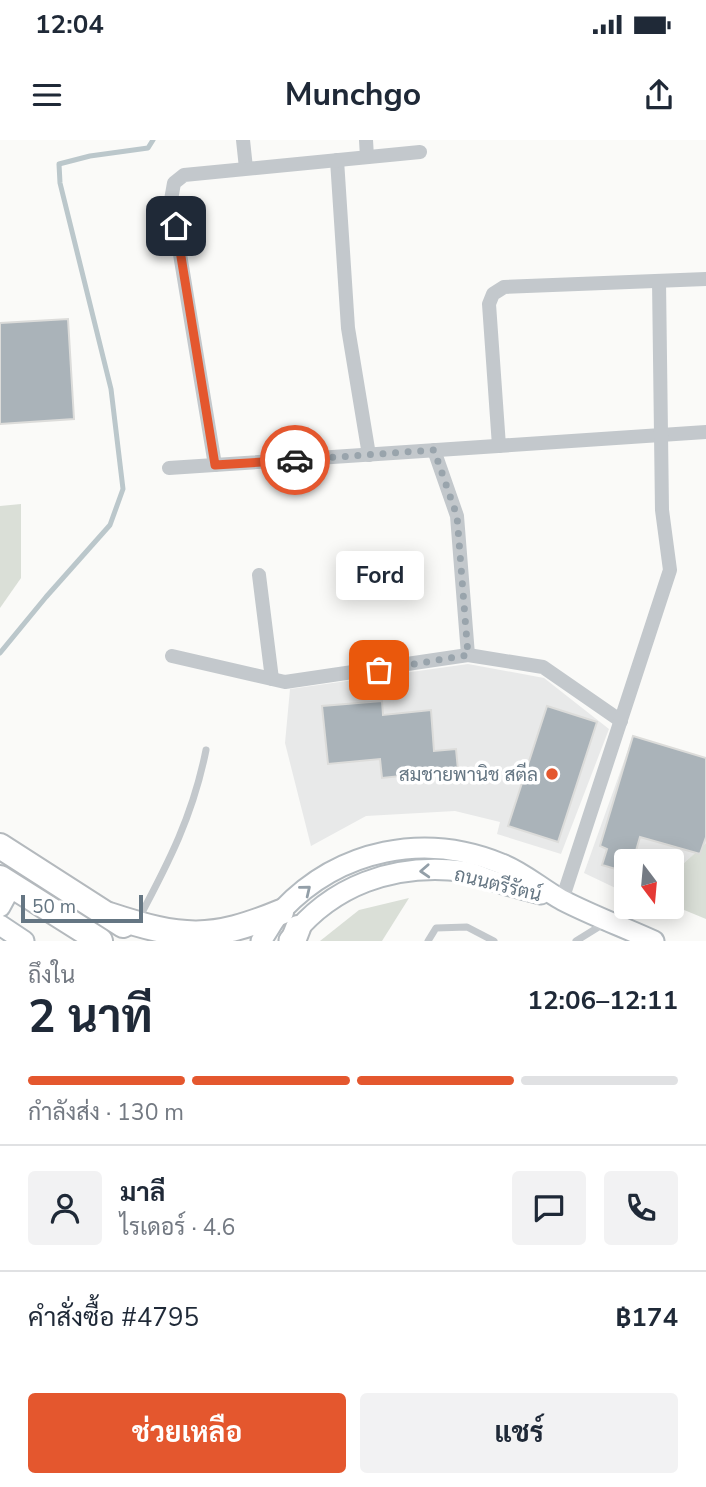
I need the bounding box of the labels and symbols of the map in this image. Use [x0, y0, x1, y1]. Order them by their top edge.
pin [146, 196, 206, 256]
courier [260, 425, 330, 495]
callout: Ford [335, 551, 423, 600]
pin [349, 640, 409, 700]
place label: สมชายพานิช สตีล [399, 762, 538, 788]
marker: สมชายพานิช สตีล [544, 766, 560, 782]
north arrow [614, 849, 684, 919]
street label: ถนนตรีรัตน์ [452, 862, 544, 908]
one-way arrow [419, 863, 430, 878]
one-way arrow [297, 886, 310, 898]
scale bar [21, 892, 144, 924]

